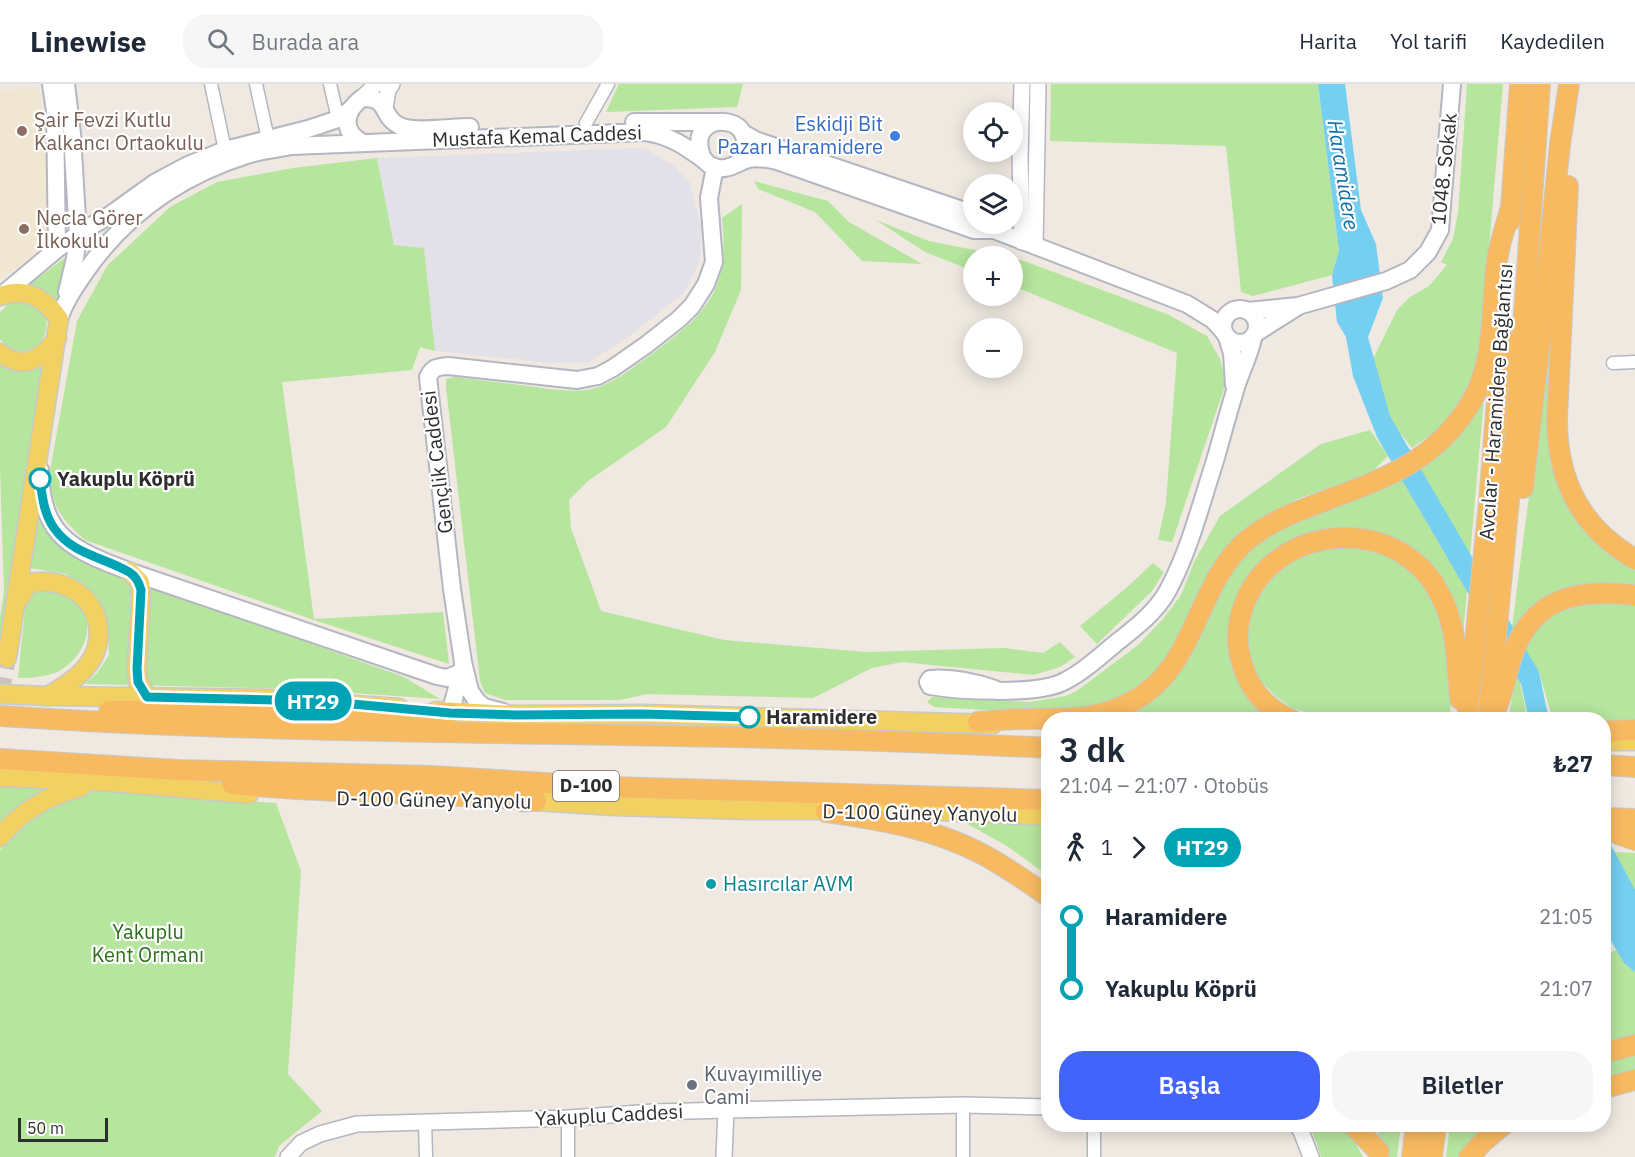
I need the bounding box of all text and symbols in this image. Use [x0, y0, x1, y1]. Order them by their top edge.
search box [183, 14, 603, 68]
text: Linewise [30, 23, 147, 60]
icon: search [204, 25, 237, 58]
text: Burada ara [252, 27, 359, 56]
text: Harita [1299, 27, 1357, 55]
text: Yol tarifi [1390, 27, 1467, 55]
text: Kaydedilen [1500, 27, 1605, 55]
map controls [963, 102, 1023, 378]
button: locate [963, 102, 1023, 162]
place label: Şair Fevzi Kutlu Kalkancı Ortaokulu [34, 106, 204, 156]
place label: Eskidji Bit Pazarı Haramidere [717, 110, 883, 160]
street label: 1048. Sokak [1424, 111, 1463, 226]
street label: Mustafa Kemal Caddesi [431, 118, 643, 153]
water label: Haramidere [1321, 118, 1367, 232]
marker: Şair Fevzi Kutlu Kalkancı Ortaokulu [15, 124, 29, 138]
marker: Eskidji Bit Pazarı Haramidere [888, 129, 902, 143]
button: layers [963, 174, 1023, 234]
place label: Necla Görer İlkokulu [36, 204, 143, 254]
marker: Necla Görer İlkokulu [17, 222, 31, 236]
button: + [963, 246, 1023, 306]
street label: Avcılar - Haramidere Bağlantısı [1472, 263, 1519, 541]
button: − [963, 318, 1023, 378]
street label: Gençlik Caddesi [414, 389, 459, 535]
place label: Yakuplu Köprü [57, 465, 195, 492]
marker: Yakuplu Köprü [29, 468, 51, 490]
line badge: HT29 [271, 682, 355, 720]
text: HT29 [287, 687, 339, 715]
place label: Haramidere [766, 703, 877, 730]
marker: Haramidere [738, 706, 760, 728]
text: 3 dk [1059, 728, 1125, 771]
text: ₺27 [1553, 749, 1593, 778]
road number: D-100 [553, 771, 619, 801]
text: 21:04 – 21:07 · Otobüs [1059, 772, 1269, 799]
street label: D-100 Güney Yanyolu [336, 784, 532, 815]
street label: D-100 Güney Yanyolu [822, 797, 1018, 828]
icon: walk [1059, 831, 1092, 864]
icon: forward [1122, 831, 1155, 864]
text: HT29 [1176, 833, 1229, 861]
text: 1 [1101, 834, 1113, 861]
place label: Hasırcılar AVM [723, 870, 853, 897]
marker: Hasırcılar AVM [704, 877, 718, 891]
text: Haramidere [1105, 902, 1227, 931]
text: 21:05 [1539, 903, 1593, 930]
park label: Yakuplu Kent Ormanı [92, 918, 204, 968]
text: Yakuplu Köprü [1105, 974, 1257, 1003]
text: 21:07 [1539, 975, 1593, 1002]
button: Başla [1059, 1051, 1320, 1120]
button: Biletler [1332, 1051, 1593, 1120]
place label: Kuvayımilliye Cami [704, 1060, 822, 1110]
marker: Kuvayımilliye Cami [685, 1078, 699, 1092]
street label: Yakuplu Caddesi [534, 1097, 684, 1132]
scale bar [18, 1115, 108, 1142]
text: 50 m [27, 1118, 64, 1138]

